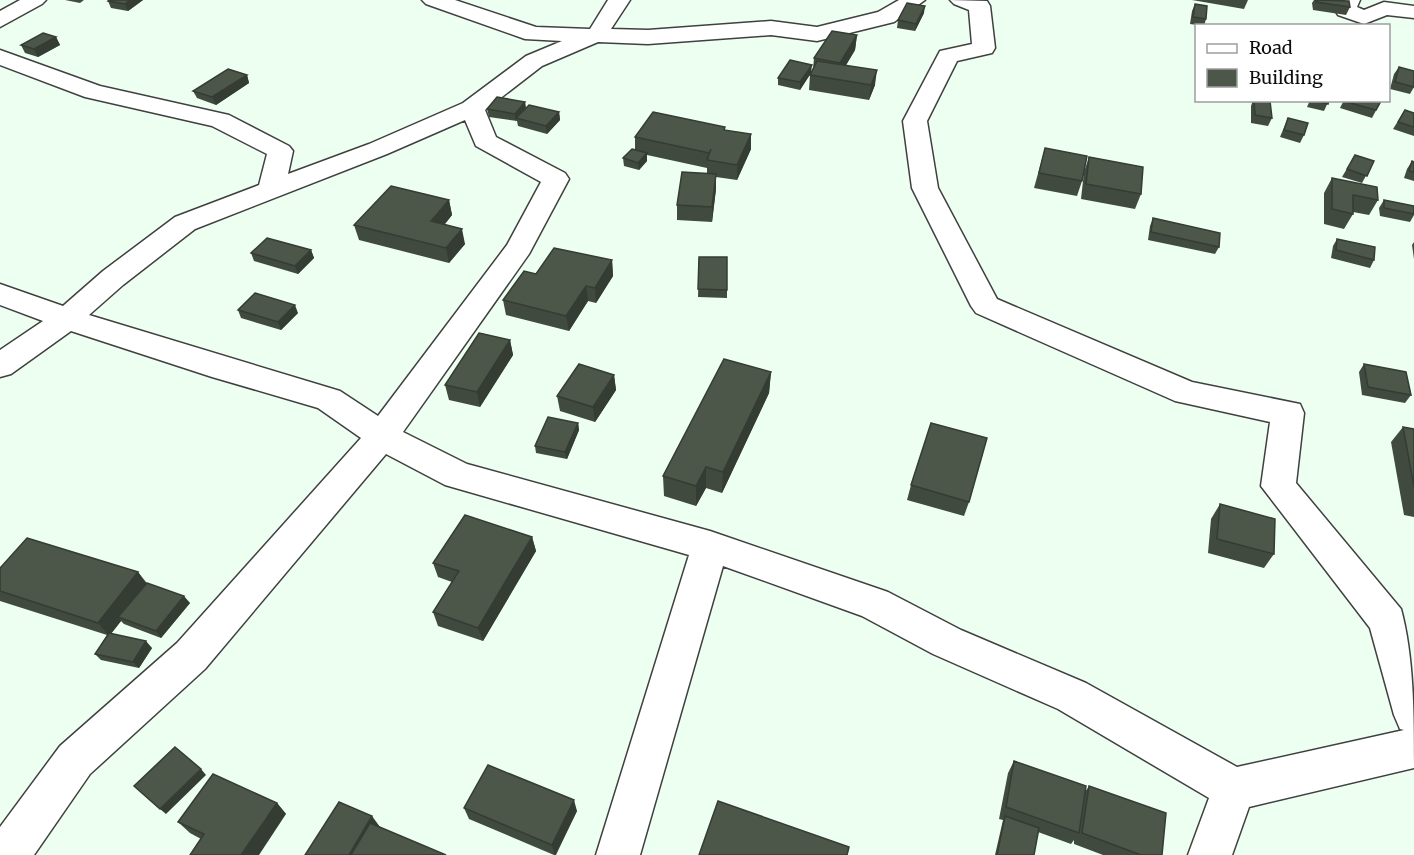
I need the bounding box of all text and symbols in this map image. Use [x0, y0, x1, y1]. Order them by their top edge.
legend [1195, 24, 1390, 102]
text: Road [1249, 36, 1293, 59]
text: Building [1249, 66, 1323, 89]

